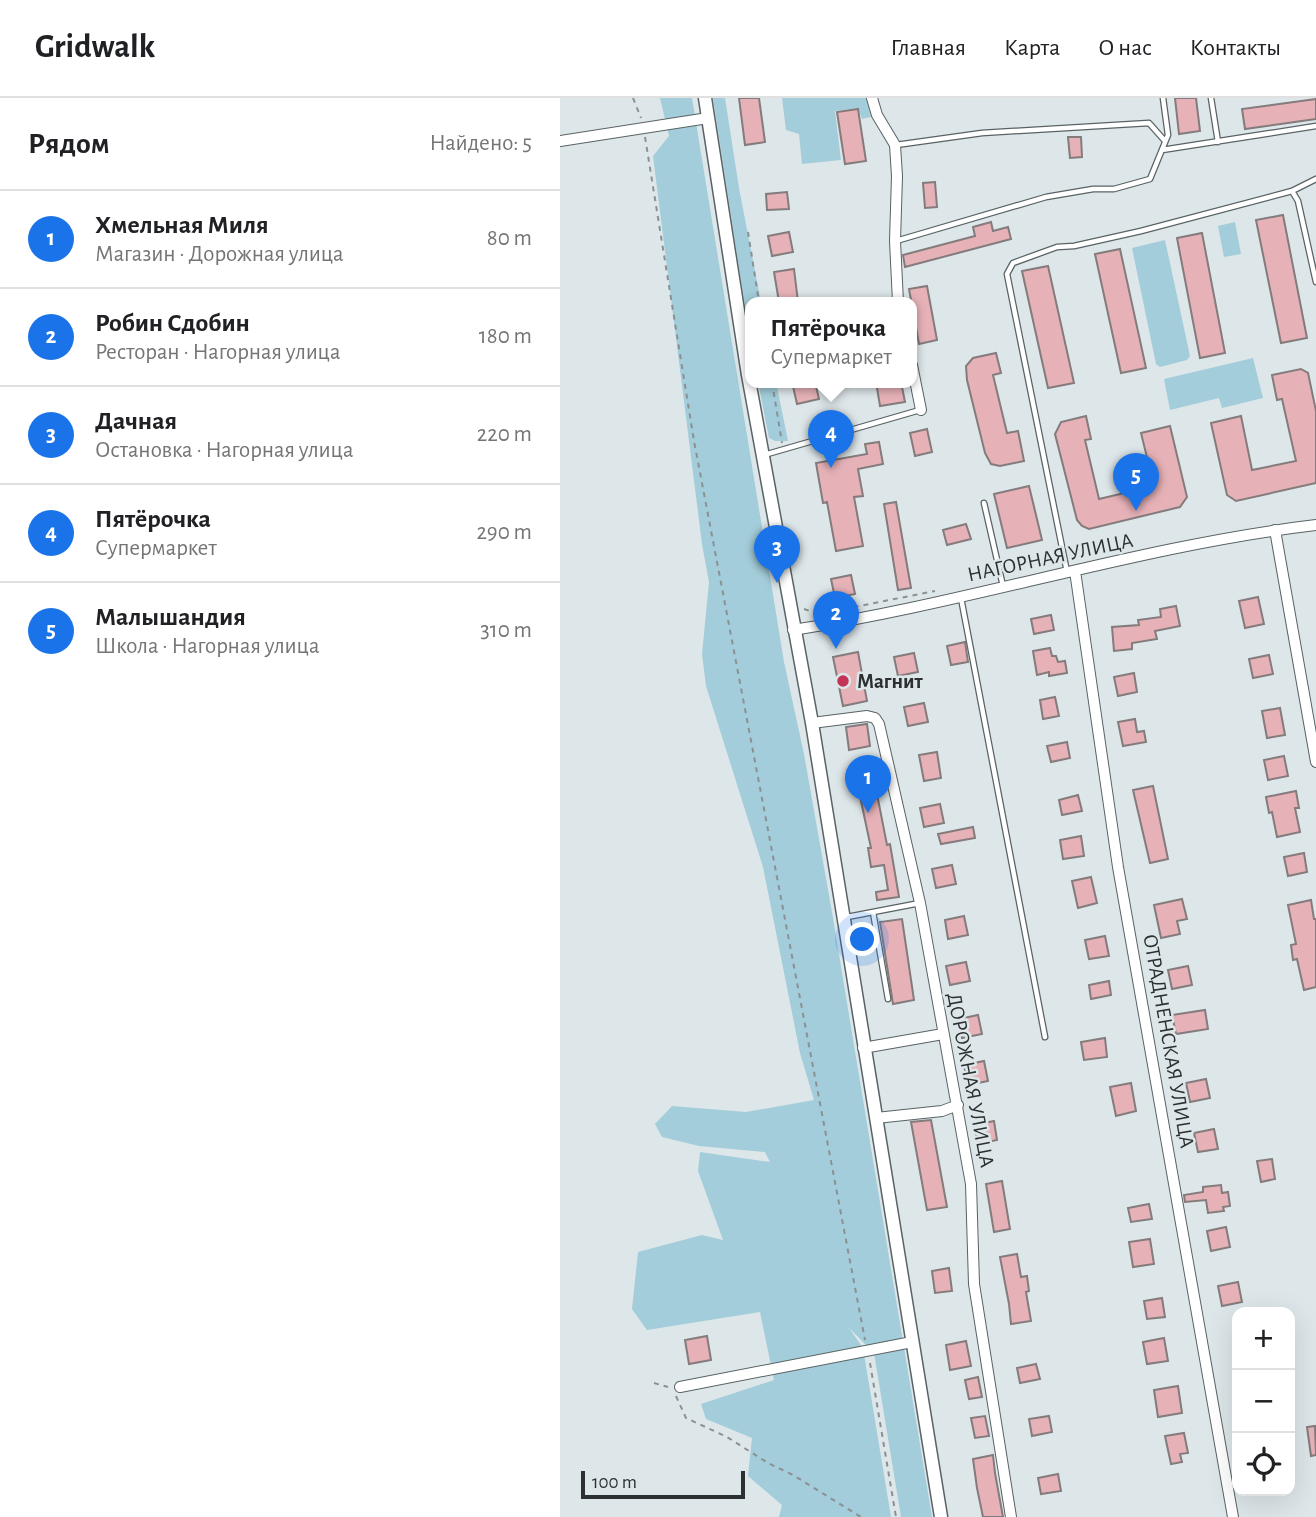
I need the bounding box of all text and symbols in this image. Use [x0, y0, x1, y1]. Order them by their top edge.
text: Gridwalk [35, 31, 155, 64]
text: Главная [891, 36, 966, 60]
text: Карта [1004, 36, 1060, 60]
text: О нас [1098, 36, 1152, 60]
text: Контакты [1190, 36, 1281, 60]
text: Рядом [28, 129, 110, 159]
text: Найдено: 5 [429, 132, 532, 155]
text: Хмельная Миля [95, 212, 269, 238]
text: 1 [47, 227, 55, 250]
text: 80 m [487, 227, 532, 250]
text: Магазин · Дорожная улица [95, 243, 344, 266]
popup [745, 297, 917, 388]
text: Робин Сдобин [95, 310, 250, 336]
text: Пятёрочка [770, 315, 886, 341]
text: 2 [46, 325, 56, 348]
text: 180 m [479, 325, 532, 348]
text: Ресторан · Нагорная улица [95, 341, 341, 364]
text: Супермаркет [770, 346, 892, 369]
text: Дачная [95, 408, 177, 434]
pin: 4 [808, 410, 854, 468]
text: 3 [46, 423, 56, 446]
text: 220 m [477, 423, 532, 446]
text: Остановка · Нагорная улица [95, 439, 354, 462]
pin: 5 [1113, 453, 1159, 511]
text: Пятёрочка [95, 506, 211, 532]
text: 4 [45, 521, 57, 544]
text: 290 m [476, 521, 532, 544]
pin: 3 [754, 525, 800, 583]
street label: НАГОРНАЯ УЛИЦА [965, 530, 1135, 585]
text: Супермаркет [95, 537, 217, 560]
pin: 2 [813, 591, 859, 649]
text: Малышандия [95, 604, 246, 630]
text: 5 [46, 619, 56, 642]
text: 310 m [480, 619, 532, 642]
text: Школа · Нагорная улица [95, 635, 319, 658]
place label: Магнит [857, 671, 923, 692]
marker: Магнит [835, 673, 851, 689]
pin: 1 [845, 755, 891, 813]
your location [845, 922, 879, 956]
street label: ОТРАДНЕНСКАЯ УЛИЦА [1139, 933, 1198, 1150]
street label: ДОРОЖНАЯ УЛИЦА [943, 991, 998, 1169]
map controls [1232, 1307, 1295, 1496]
button: + [1232, 1307, 1295, 1370]
button: − [1232, 1370, 1295, 1433]
button: locate [1232, 1433, 1295, 1496]
scale bar [581, 1468, 746, 1500]
text: 100 m [592, 1473, 637, 1492]

